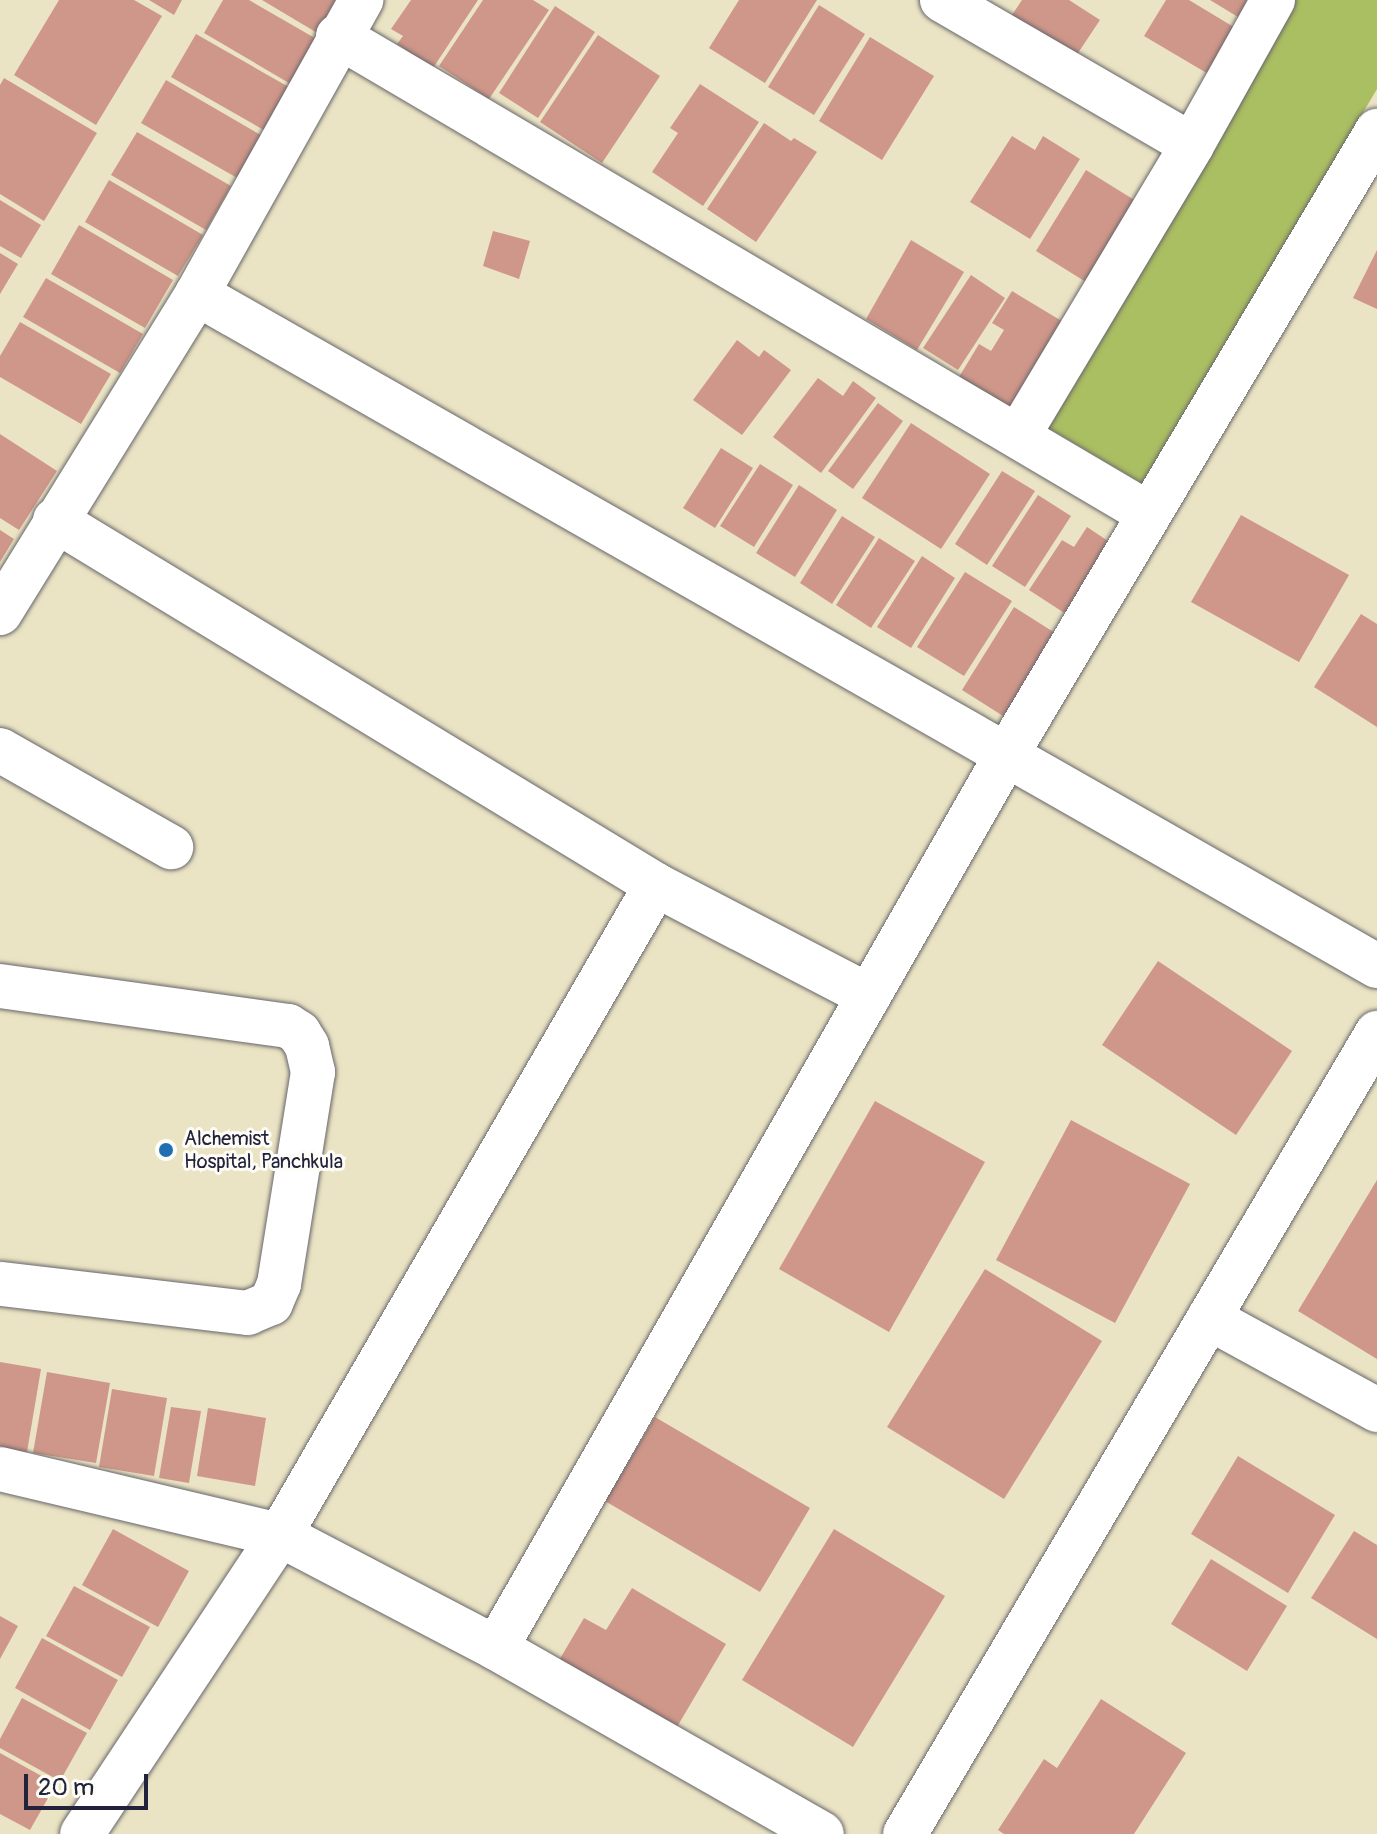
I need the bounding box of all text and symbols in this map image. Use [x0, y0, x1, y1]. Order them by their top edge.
place label: Alchemist Hospital, Panchkula [184, 1126, 343, 1173]
marker: Alchemist Hospital, Panchkula [155, 1139, 177, 1161]
scale bar [28, 1758, 152, 1808]
text: 20 m [38, 1773, 94, 1802]

